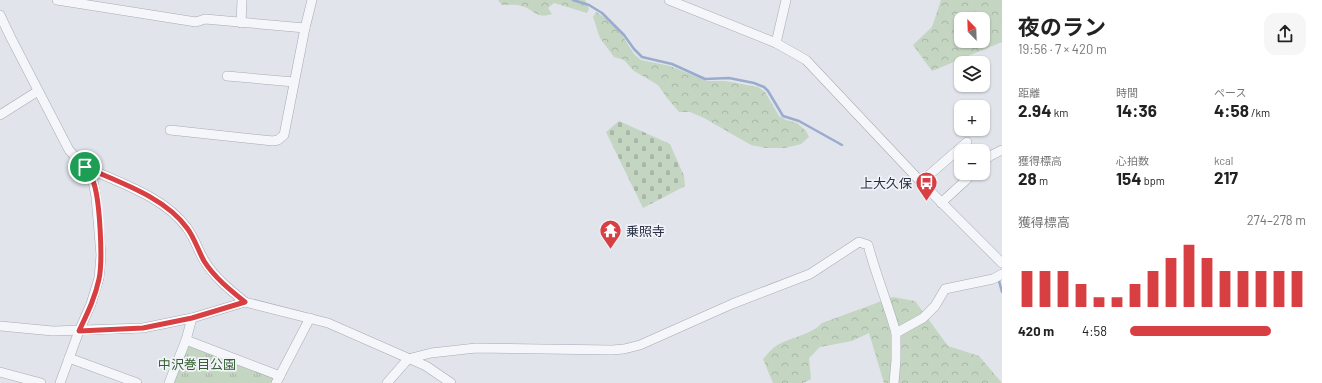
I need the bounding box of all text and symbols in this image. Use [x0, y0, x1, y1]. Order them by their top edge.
north arrow [954, 12, 990, 48]
map controls [954, 12, 990, 180]
text: 夜のラン [1018, 13, 1106, 39]
button: share [1264, 13, 1306, 55]
text: 19:56 · 7 × 420 m [1018, 41, 1107, 57]
button: layers [954, 56, 990, 92]
text: 距離 [1018, 86, 1040, 99]
text: 時間 [1116, 86, 1138, 99]
text: ペース [1214, 86, 1246, 99]
button: + [954, 100, 990, 136]
text: 2.94 [1018, 100, 1051, 120]
text: 14:36 [1116, 100, 1157, 120]
text: 4:58 [1214, 100, 1249, 120]
text: km [1051, 106, 1068, 119]
text: /km [1249, 106, 1270, 119]
button: − [954, 144, 990, 180]
pin [68, 150, 102, 184]
text: 獲得標高 [1018, 154, 1062, 167]
text: 心拍数 [1116, 154, 1149, 167]
text: kcal [1214, 154, 1233, 167]
icon: arrive [74, 156, 96, 178]
text: 217 [1214, 167, 1238, 187]
text: 28 [1018, 168, 1037, 188]
text: 154 [1116, 168, 1141, 188]
bus stop icon: 上大久保 [914, 170, 940, 203]
text: m [1037, 174, 1048, 187]
text: bpm [1141, 174, 1165, 187]
place label: 上大久保 [860, 175, 912, 191]
text: 274–278 m [1247, 212, 1306, 228]
text: 獲得標高 [1018, 214, 1070, 230]
temple icon: 乗照寺 [597, 218, 623, 251]
place label: 乗照寺 [626, 223, 665, 239]
text: 420 m [1018, 323, 1054, 339]
text: 4:58 [1082, 323, 1107, 339]
park label: 中沢巻目公園 [158, 356, 236, 372]

